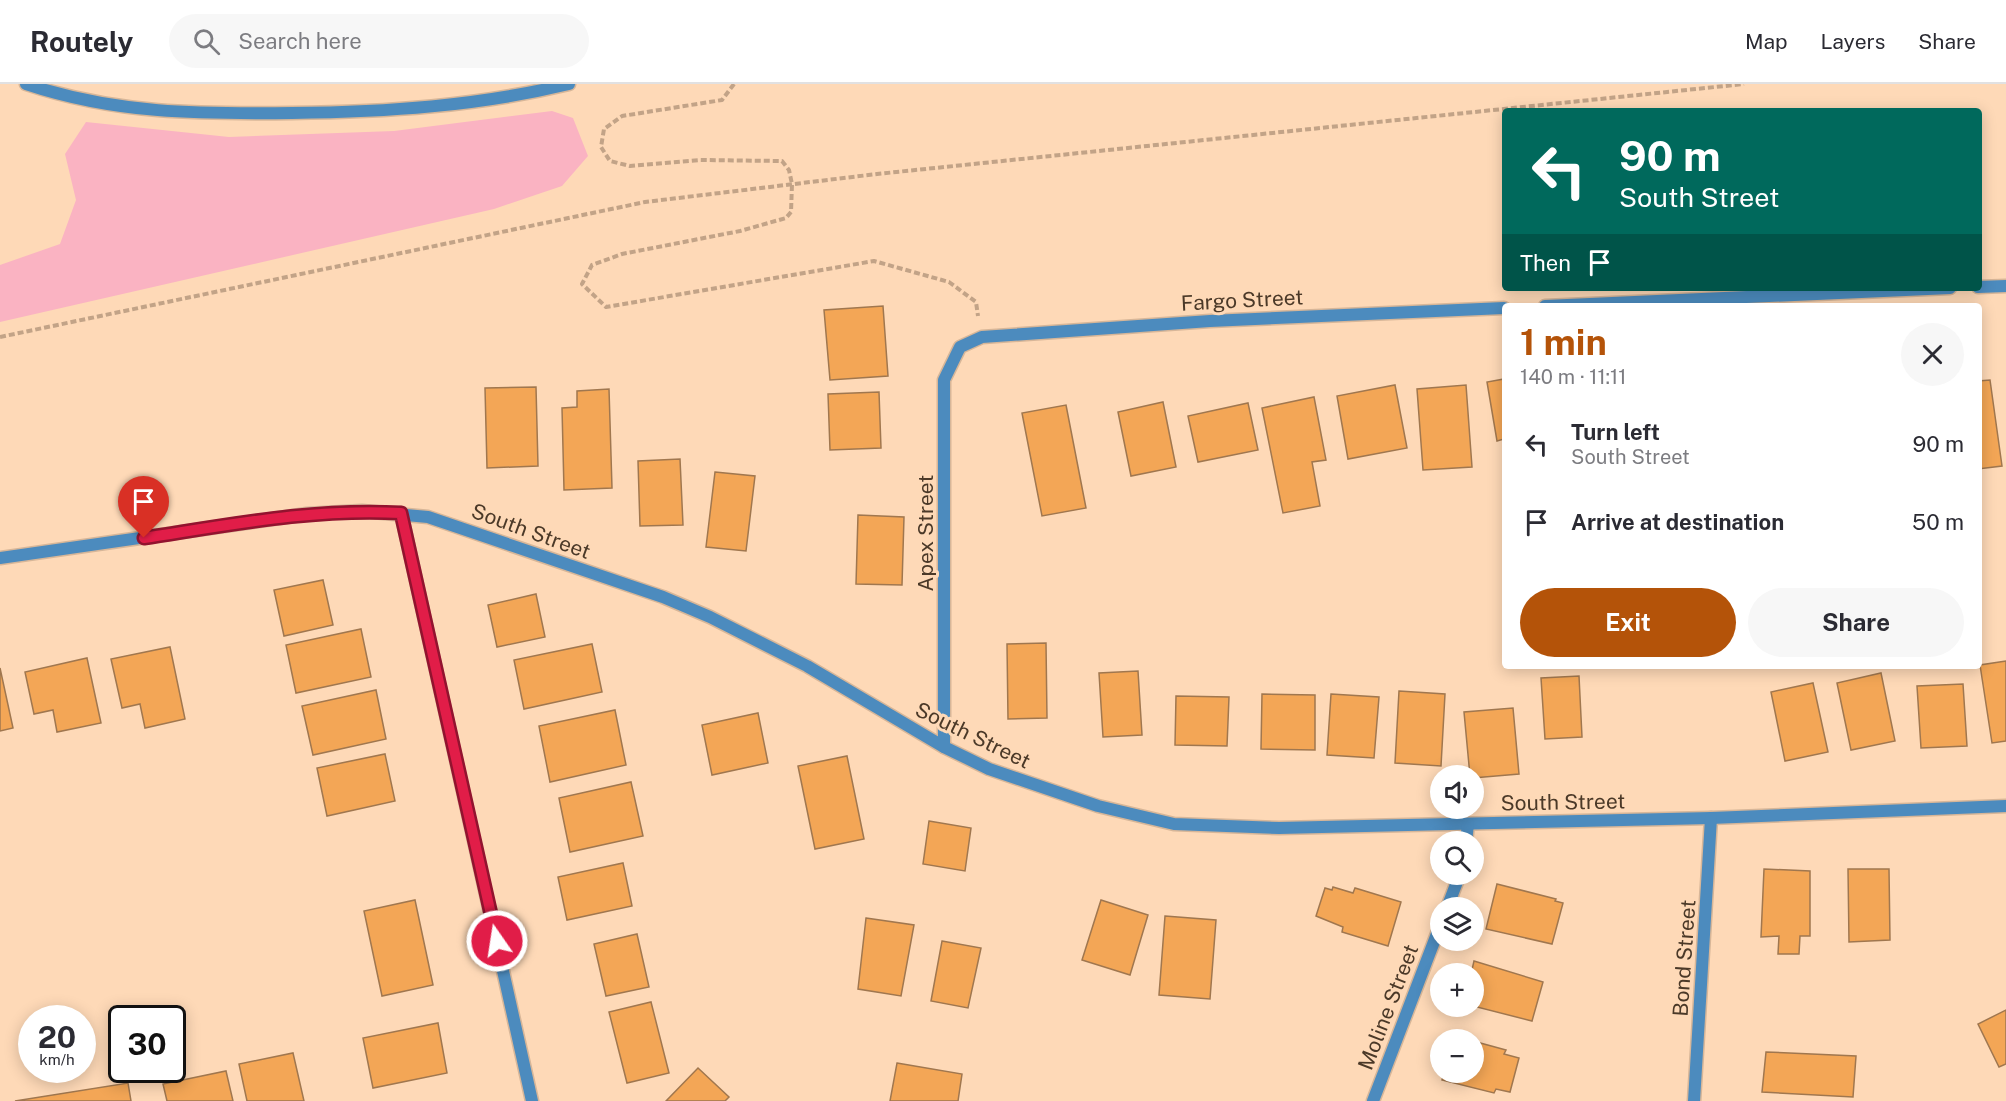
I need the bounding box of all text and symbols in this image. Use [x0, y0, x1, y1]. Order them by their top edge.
search box [169, 14, 589, 68]
text: Routely [30, 25, 133, 58]
icon: search [190, 25, 223, 58]
text: Search here [238, 28, 362, 54]
text: Map [1745, 29, 1788, 54]
text: Layers [1821, 29, 1885, 54]
text: Share [1918, 29, 1976, 54]
text: 90 m [1619, 131, 1721, 180]
icon: left [1520, 132, 1598, 210]
text: South Street [1619, 181, 1779, 213]
icon: arrive [1583, 246, 1616, 279]
text: Then [1520, 250, 1571, 276]
street label: Fargo Street [1180, 284, 1304, 316]
text: 1 min [1520, 321, 1607, 363]
button: close [1901, 323, 1964, 386]
text: 140 m · 11:11 [1520, 365, 1626, 389]
text: Turn left [1571, 419, 1660, 445]
icon: left [1520, 428, 1553, 461]
text: 90 m [1913, 431, 1964, 457]
text: South Street [1571, 445, 1690, 469]
street label: Apex Street [913, 475, 938, 591]
pin [118, 476, 169, 538]
icon: arrive [127, 485, 160, 518]
street label: South Street [468, 498, 594, 564]
icon: arrive [1520, 506, 1553, 539]
text: Arrive at destination [1571, 509, 1784, 535]
text: 50 m [1912, 509, 1964, 535]
button: Exit [1520, 588, 1736, 657]
button: Share [1748, 588, 1964, 657]
street label: South Street [911, 696, 1035, 774]
map controls [1430, 765, 1484, 1083]
button: sound [1430, 765, 1484, 819]
street label: South Street [1500, 788, 1626, 816]
button: search [1430, 831, 1484, 885]
button: layers [1430, 897, 1484, 951]
street label: Bond Street [1667, 899, 1701, 1017]
position arrow [465, 909, 529, 973]
street label: Moline Street [1353, 941, 1423, 1073]
button: + [1430, 963, 1484, 1017]
speed limit sign: 30 [108, 1005, 186, 1083]
text: 20 [38, 1019, 76, 1055]
button: − [1430, 1029, 1484, 1083]
text: km/h [39, 1051, 75, 1068]

